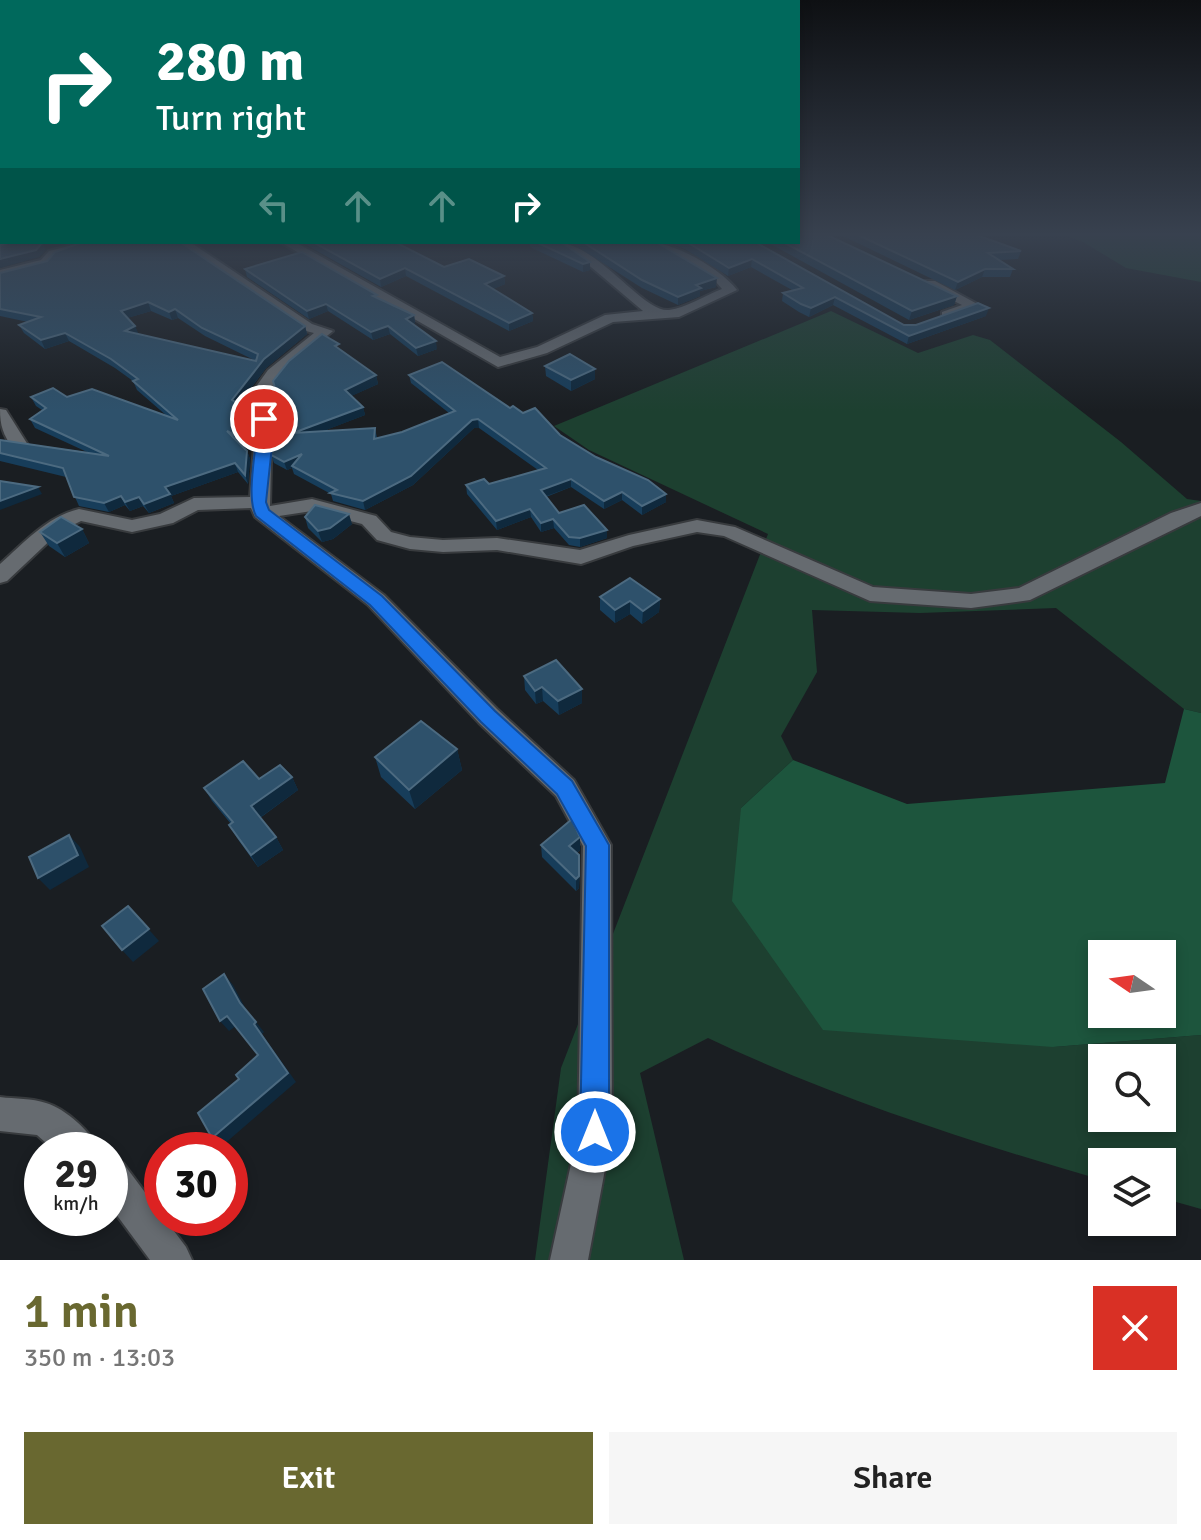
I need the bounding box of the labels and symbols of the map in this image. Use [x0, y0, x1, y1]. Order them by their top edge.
pin [230, 385, 298, 453]
north arrow [1088, 940, 1176, 1028]
position arrow [553, 1090, 637, 1174]
speed limit sign: 30 [144, 1132, 248, 1236]

